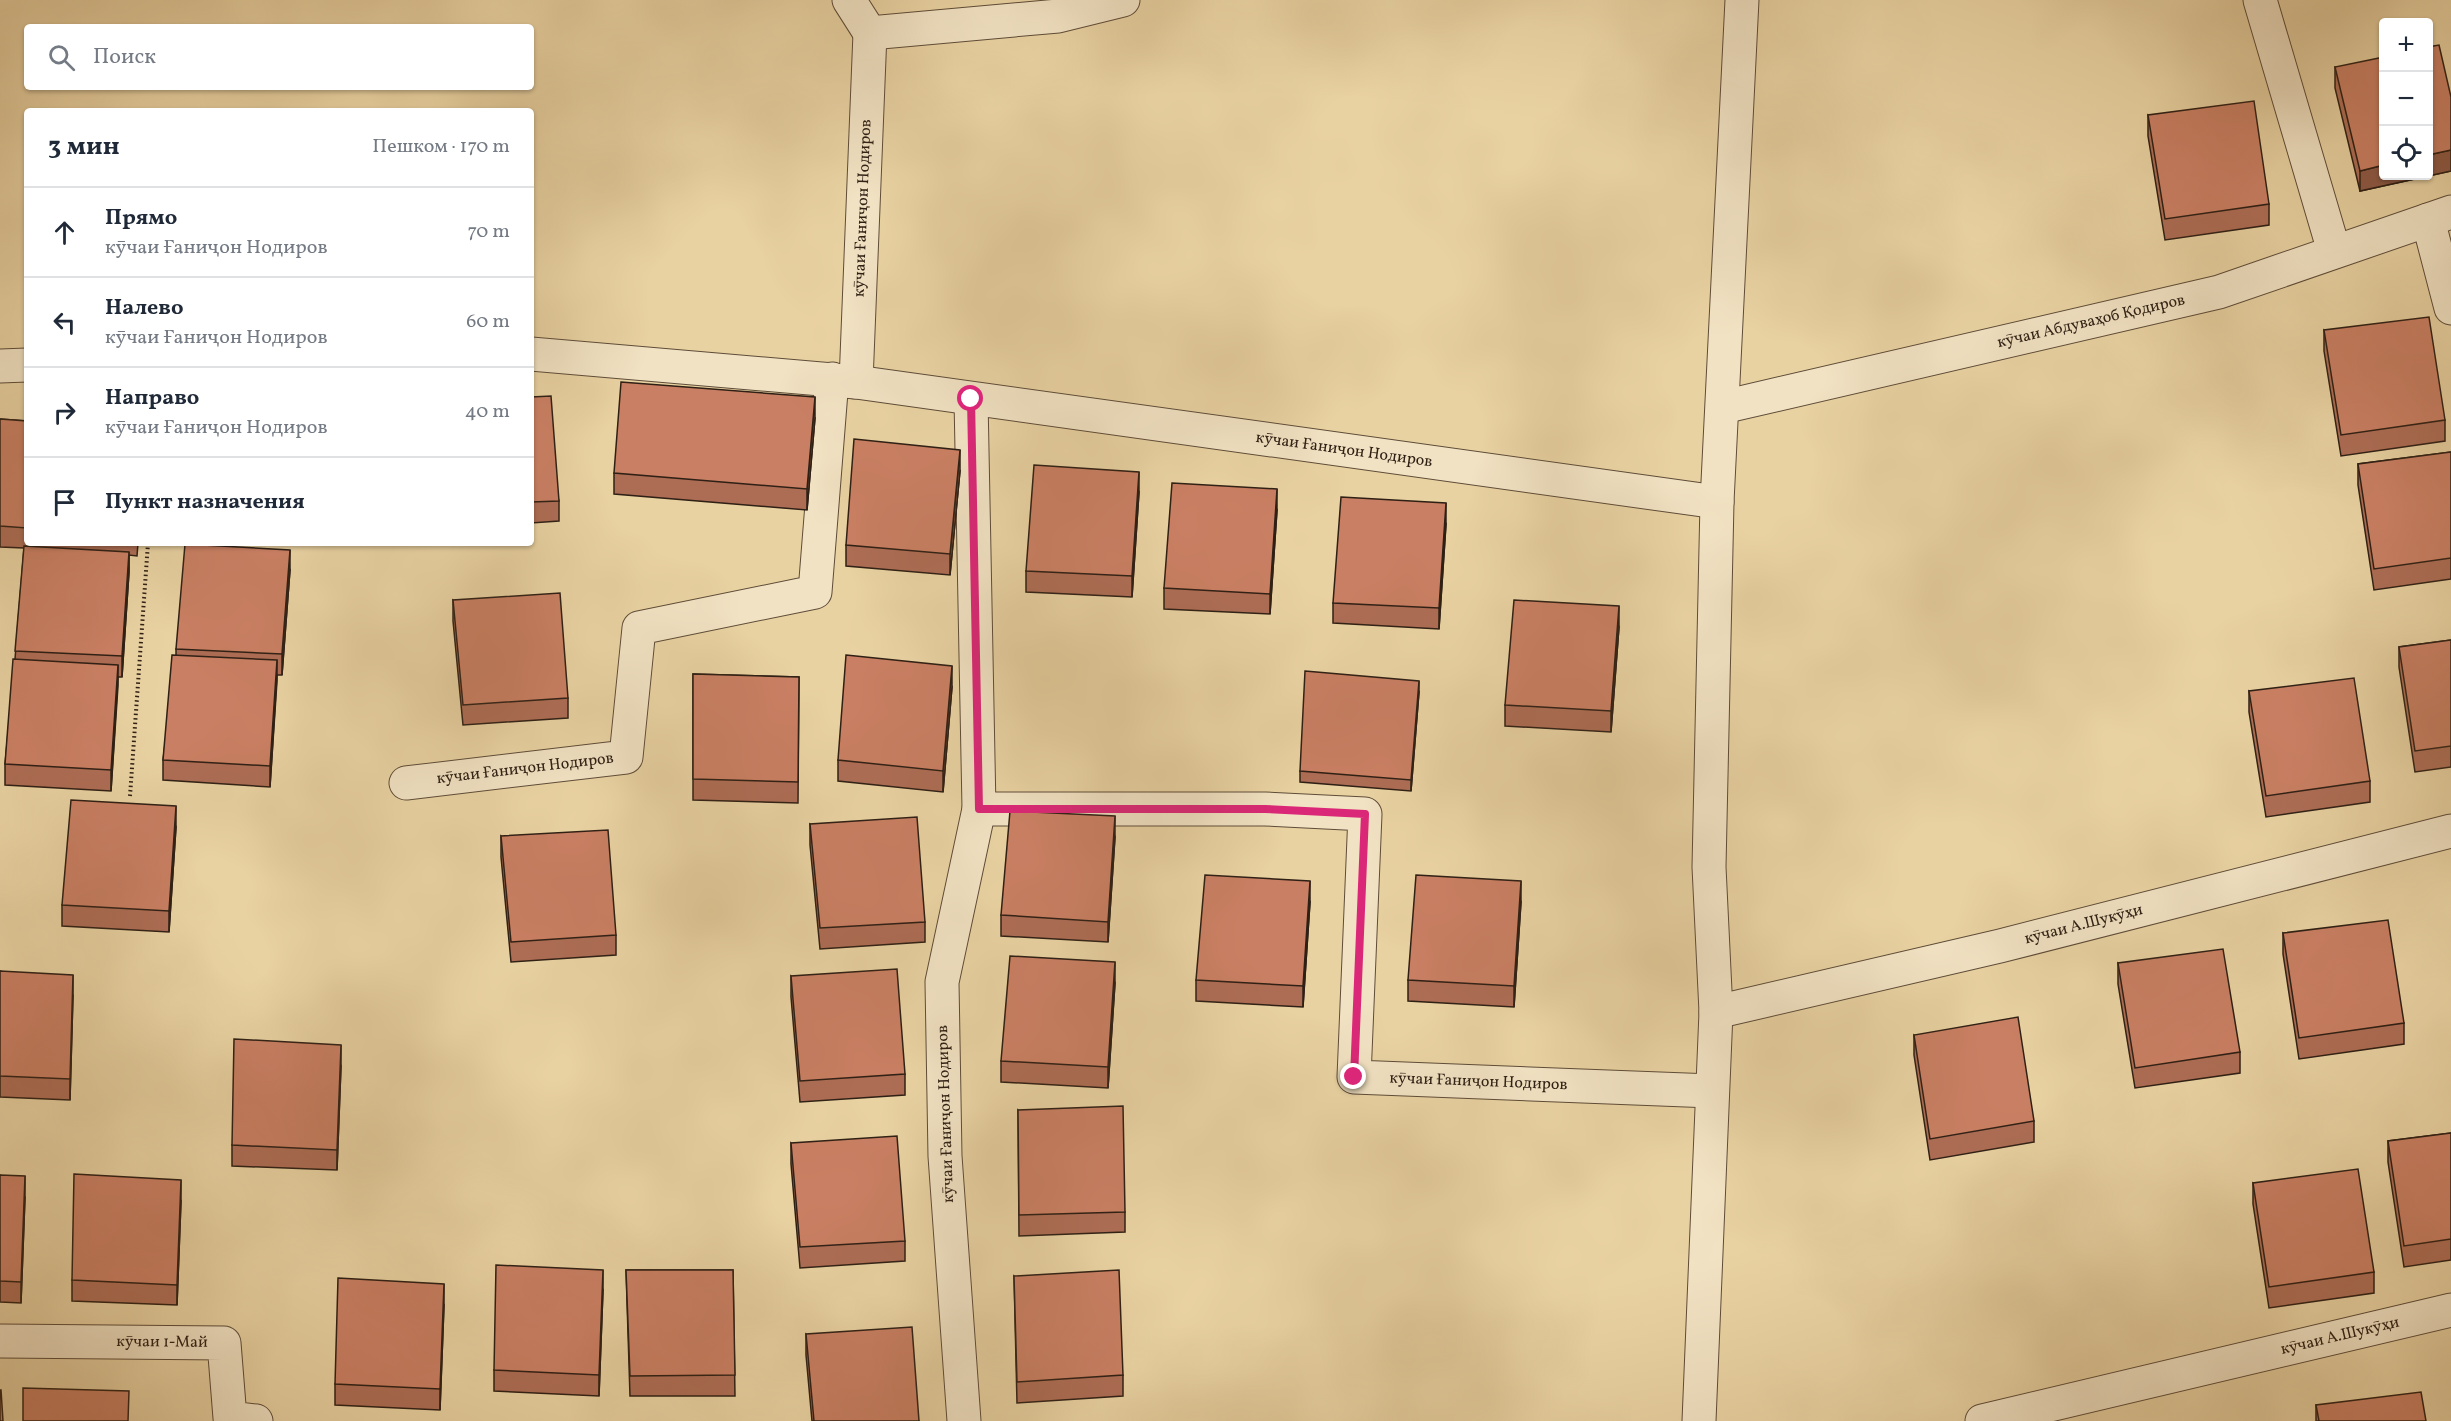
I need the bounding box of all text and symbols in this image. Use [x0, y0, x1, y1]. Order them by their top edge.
map controls [2379, 18, 2433, 180]
button: + [2379, 18, 2433, 72]
search box [24, 24, 534, 90]
icon: search [45, 41, 78, 74]
text: Поиск [93, 42, 156, 73]
button: − [2379, 72, 2433, 126]
street label: кӯчаи Ғаниҷон Нодиров [848, 119, 878, 298]
button: locate [2379, 126, 2433, 180]
text: 3 мин [48, 129, 120, 165]
text: Пешком · 170 m [372, 133, 510, 161]
text: Прямо [105, 203, 177, 234]
icon: ahead [48, 216, 81, 249]
text: 70 m [467, 218, 510, 246]
text: кӯчаи Ғаниҷон Нодиров [105, 234, 328, 262]
street label: кӯчаи Абдуваҳоб Қодиров [1995, 289, 2187, 354]
text: Налево [105, 293, 184, 324]
icon: left [48, 306, 81, 339]
text: 60 m [466, 308, 510, 336]
text: кӯчаи Ғаниҷон Нодиров [105, 324, 328, 352]
text: Направо [105, 383, 199, 414]
route start [957, 385, 983, 411]
icon: right [48, 396, 81, 429]
text: 40 m [465, 398, 510, 426]
text: кӯчаи Ғаниҷон Нодиров [105, 414, 328, 442]
street label: кӯчаи Ғаниҷон Нодиров [1254, 427, 1434, 473]
icon: arrive [48, 486, 81, 519]
text: Пункт назначения [105, 487, 305, 518]
street label: кӯчаи Ғаниҷон Нодиров [435, 748, 615, 790]
street label: кӯчаи А.Шукӯҳи [2022, 899, 2146, 950]
street label: кӯчаи Ғаниҷон Нодиров [932, 1025, 960, 1203]
route end [1340, 1063, 1366, 1089]
street label: кӯчаи Ғаниҷон Нодиров [1389, 1067, 1568, 1096]
street label: кӯчаи А.Шукӯҳи [2279, 1312, 2402, 1361]
street label: кӯчаи 1-Май [116, 1331, 208, 1354]

